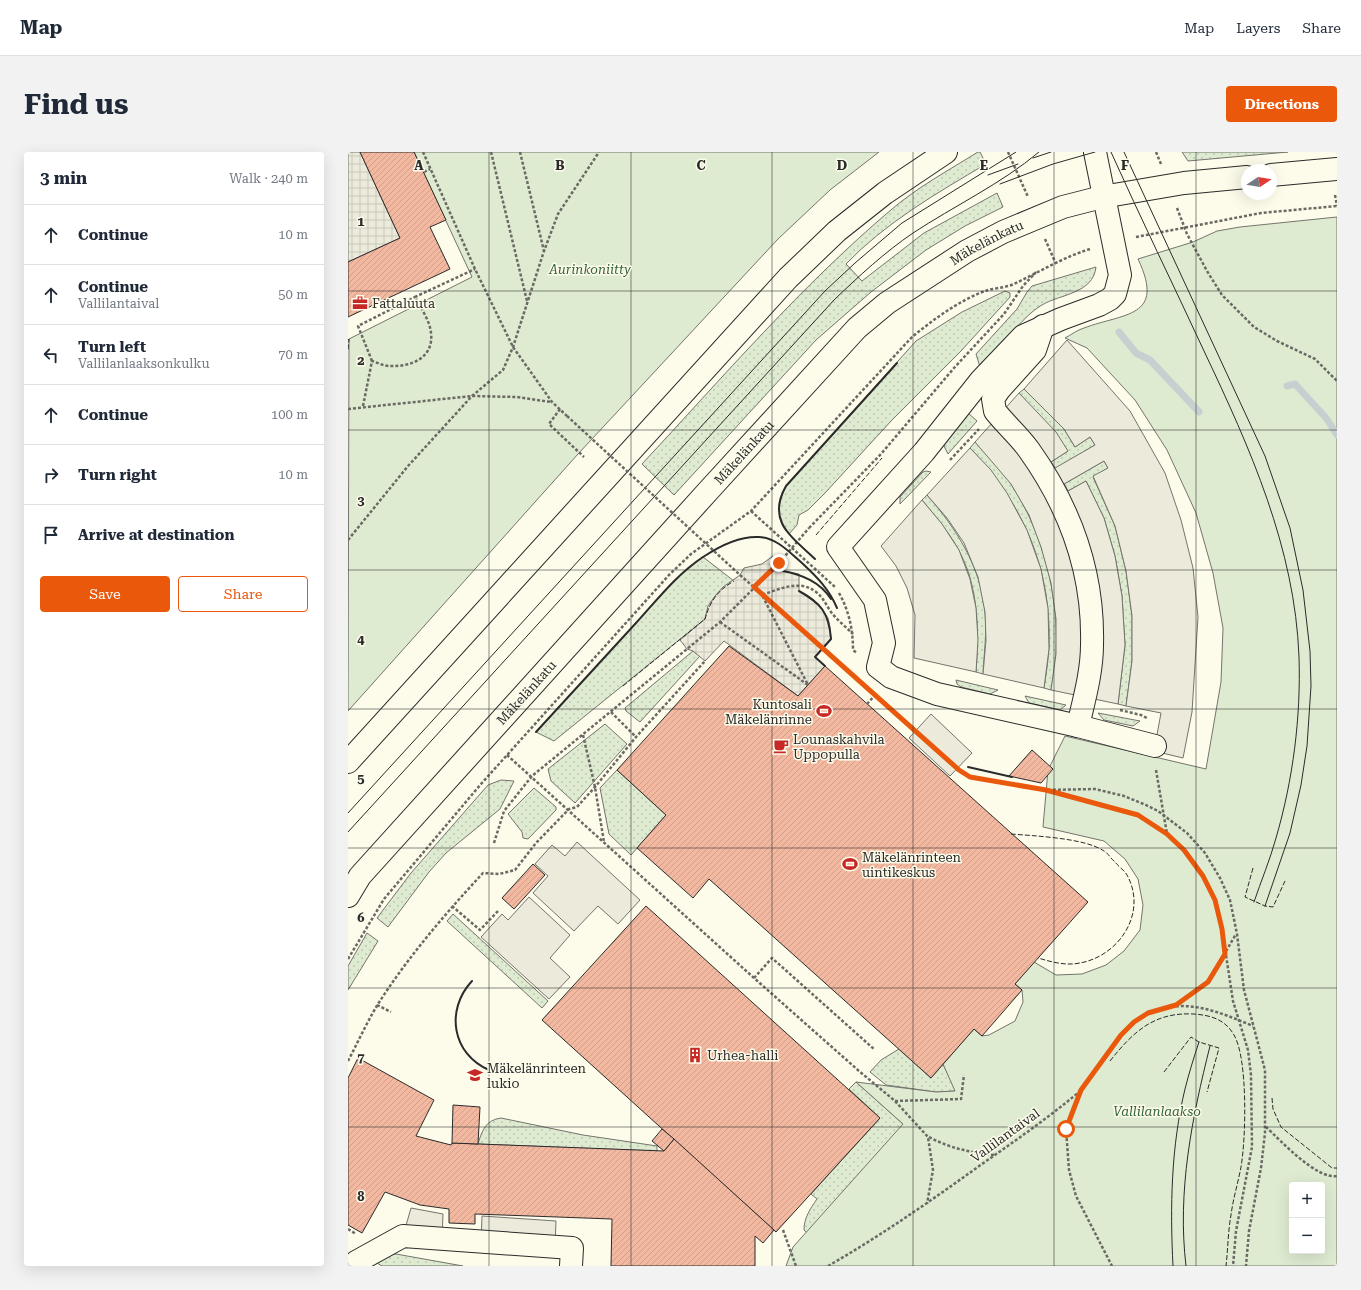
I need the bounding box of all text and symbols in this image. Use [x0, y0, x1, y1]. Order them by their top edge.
text: Map [20, 16, 62, 39]
text: Map [1184, 20, 1214, 36]
text: Layers [1236, 20, 1280, 36]
text: Share [1302, 20, 1341, 36]
button: Directions [1226, 86, 1337, 122]
text: Find us [24, 88, 128, 121]
text: A [414, 158, 424, 173]
text: B [555, 158, 565, 173]
text: C [696, 158, 706, 173]
text: D [837, 158, 847, 173]
text: E [980, 158, 988, 173]
text: F [1121, 158, 1129, 173]
north arrow [1241, 164, 1277, 200]
text: 3 min [40, 168, 87, 188]
text: Walk · 240 m [229, 171, 308, 186]
text: 1 [357, 214, 365, 229]
street label: Mäkelänkatu [947, 217, 1026, 268]
icon: ahead [40, 224, 62, 246]
text: Continue [78, 226, 148, 244]
text: 10 m [278, 227, 308, 242]
park label: Aurinkoniitty [548, 262, 631, 277]
text: Continue [78, 278, 148, 296]
icon: ahead [40, 284, 62, 306]
text: 50 m [278, 287, 308, 302]
office icon: Fattaluuta [351, 294, 369, 312]
text: Vallilantaival [78, 296, 159, 311]
place label: Fattaluuta [372, 296, 435, 311]
text: Turn left [78, 338, 146, 356]
icon: left [40, 344, 62, 366]
text: 70 m [278, 347, 308, 362]
text: 2 [357, 353, 365, 368]
text: Vallilanlaaksonkulku [78, 356, 210, 371]
icon: ahead [40, 404, 62, 426]
text: Continue [78, 406, 148, 424]
text: 100 m [271, 407, 308, 422]
street label: Mäkelänkatu [711, 417, 777, 487]
icon: right [40, 464, 62, 486]
text: Turn right [78, 466, 157, 484]
text: 10 m [278, 467, 308, 482]
text: 3 [357, 493, 365, 508]
icon: arrive [40, 524, 62, 546]
text: Arrive at destination [78, 526, 234, 544]
route end [770, 554, 788, 572]
button: Save [40, 576, 170, 612]
button: Share [178, 576, 308, 612]
text: 4 [357, 632, 365, 647]
street label: Mäkelänkatu [494, 657, 559, 728]
place label: Kuntosali Mäkelänrinne [725, 697, 812, 727]
sports icon: Kuntosali Mäkelänrinne [815, 702, 833, 720]
place label: Lounaskahvila Uppopulla [793, 732, 885, 762]
cafe icon: Lounaskahvila Uppopulla [772, 737, 790, 755]
text: 5 [357, 771, 365, 786]
place label: Mäkelänrinteen uintikeskus [862, 850, 962, 880]
sports icon: Mäkelänrinteen uintikeskus [841, 855, 859, 873]
text: 6 [357, 910, 365, 925]
building icon: Urhea-halli [686, 1046, 704, 1064]
place label: Urhea-halli [707, 1048, 778, 1063]
text: 7 [357, 1050, 365, 1065]
place label: Mäkelänrinteen lukio [487, 1061, 587, 1091]
school or university icon: Mäkelänrinteen lukio [466, 1066, 484, 1084]
park label: Vallilanlaakso [1113, 1104, 1201, 1119]
street label: Vallilantaival [968, 1105, 1043, 1165]
route start [1057, 1120, 1075, 1138]
map controls [1289, 1182, 1325, 1254]
button: + [1289, 1182, 1325, 1218]
text: 8 [357, 1189, 365, 1204]
button: − [1289, 1218, 1325, 1254]

